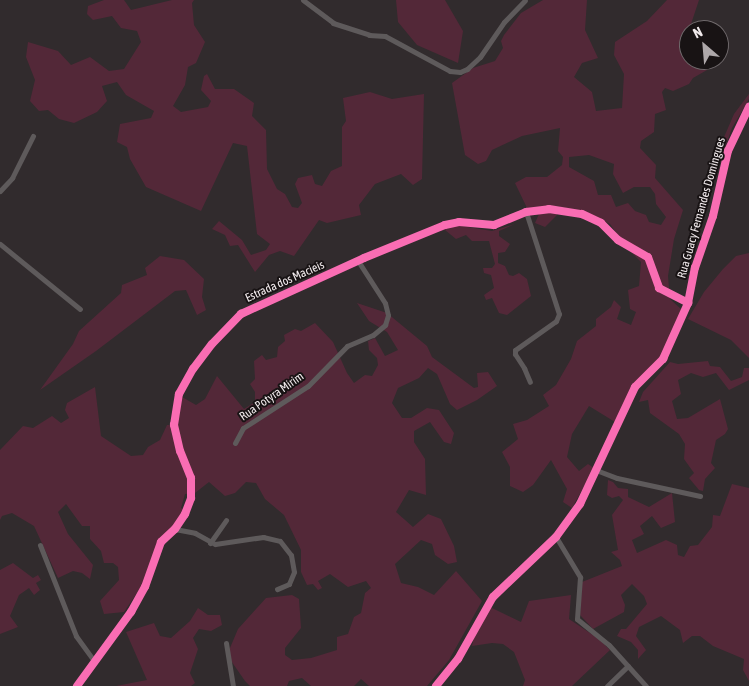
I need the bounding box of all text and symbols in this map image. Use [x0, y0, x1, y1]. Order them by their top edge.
north arrow [679, 20, 729, 70]
text: N [690, 24, 705, 42]
street label: Rua Guacy Fernandes Domingues [675, 136, 729, 280]
street label: Estrada dos Macieis [243, 258, 327, 306]
street label: Rua Potyra Mirim [237, 370, 307, 424]

